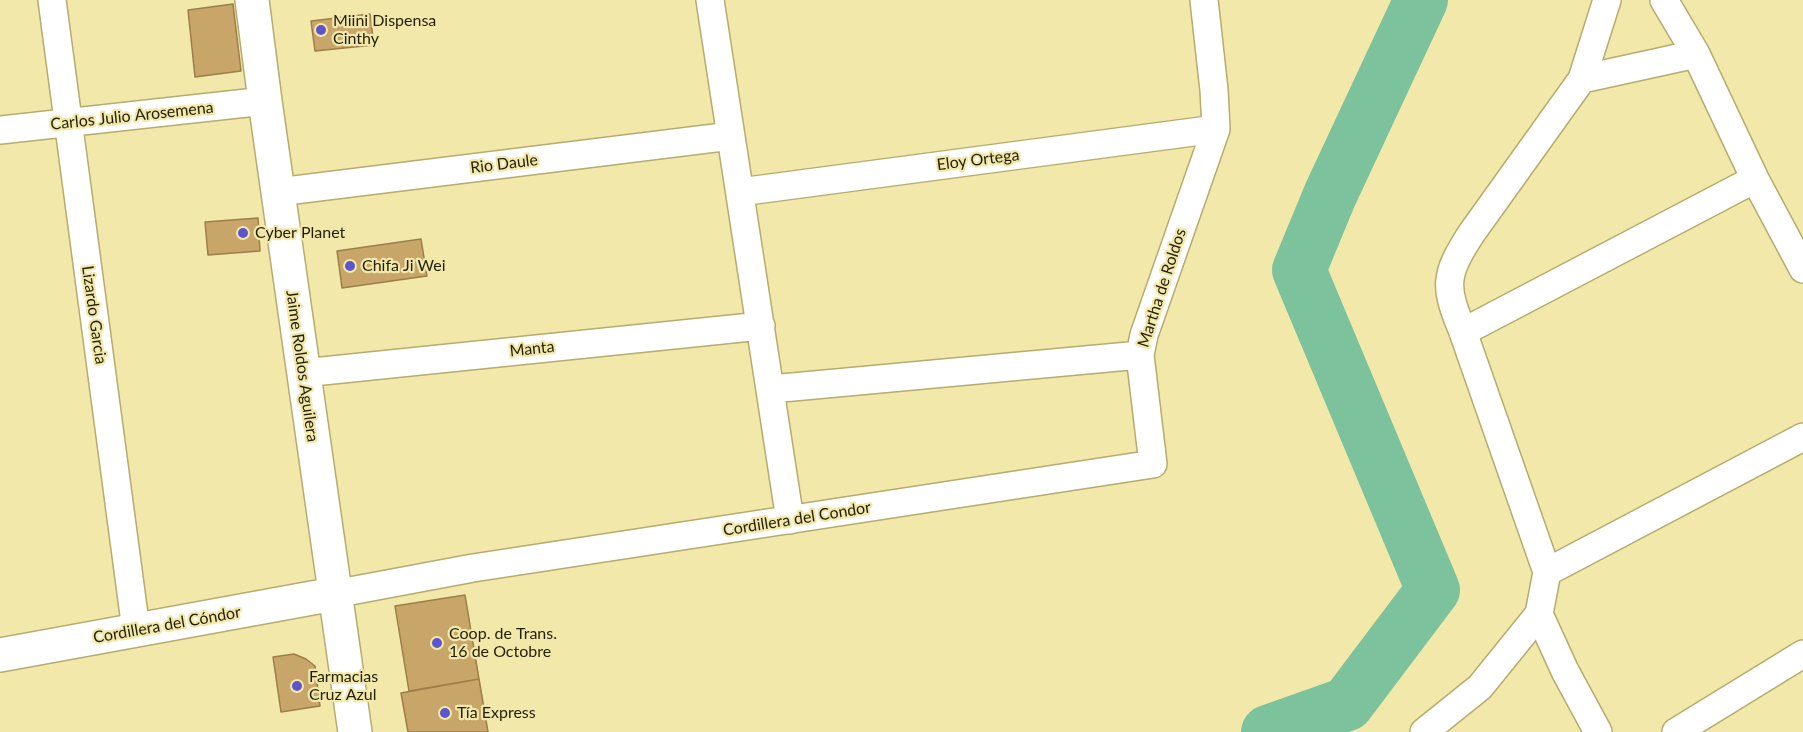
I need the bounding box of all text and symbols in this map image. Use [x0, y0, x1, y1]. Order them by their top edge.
place label: Miini Dispensa Cinthy [333, 11, 436, 49]
marker: Miini Dispensa Cinthy [314, 23, 328, 37]
street label: Carlos Julio Arosemena [50, 98, 214, 134]
street label: Eloy Ortega [936, 145, 1020, 175]
street label: Rio Daule [469, 150, 539, 178]
place label: Cyber Planet [255, 223, 345, 243]
marker: Cyber Planet [236, 226, 250, 240]
street label: Martha de Roldos [1134, 226, 1190, 350]
place label: Chifa Ji Wei [362, 256, 446, 276]
marker: Chifa Ji Wei [343, 259, 357, 273]
street label: Lizardo Garcia [78, 264, 110, 366]
street label: Jaime Roldos Aguilera [282, 289, 322, 443]
street label: Manta [509, 337, 555, 361]
street label: Cordillera del Condor [722, 498, 872, 540]
street label: Cordillera del Cóndor [92, 603, 242, 647]
place label: Coop. de Trans. 16 de Octobre [449, 624, 557, 662]
marker: Coop. de Trans. 16 de Octobre [430, 636, 444, 650]
place label: Farmacias Cruz Azul [309, 667, 378, 705]
marker: Farmacias Cruz Azul [290, 679, 304, 693]
place label: Tía Express [457, 703, 536, 723]
marker: Tía Express [438, 706, 452, 720]

